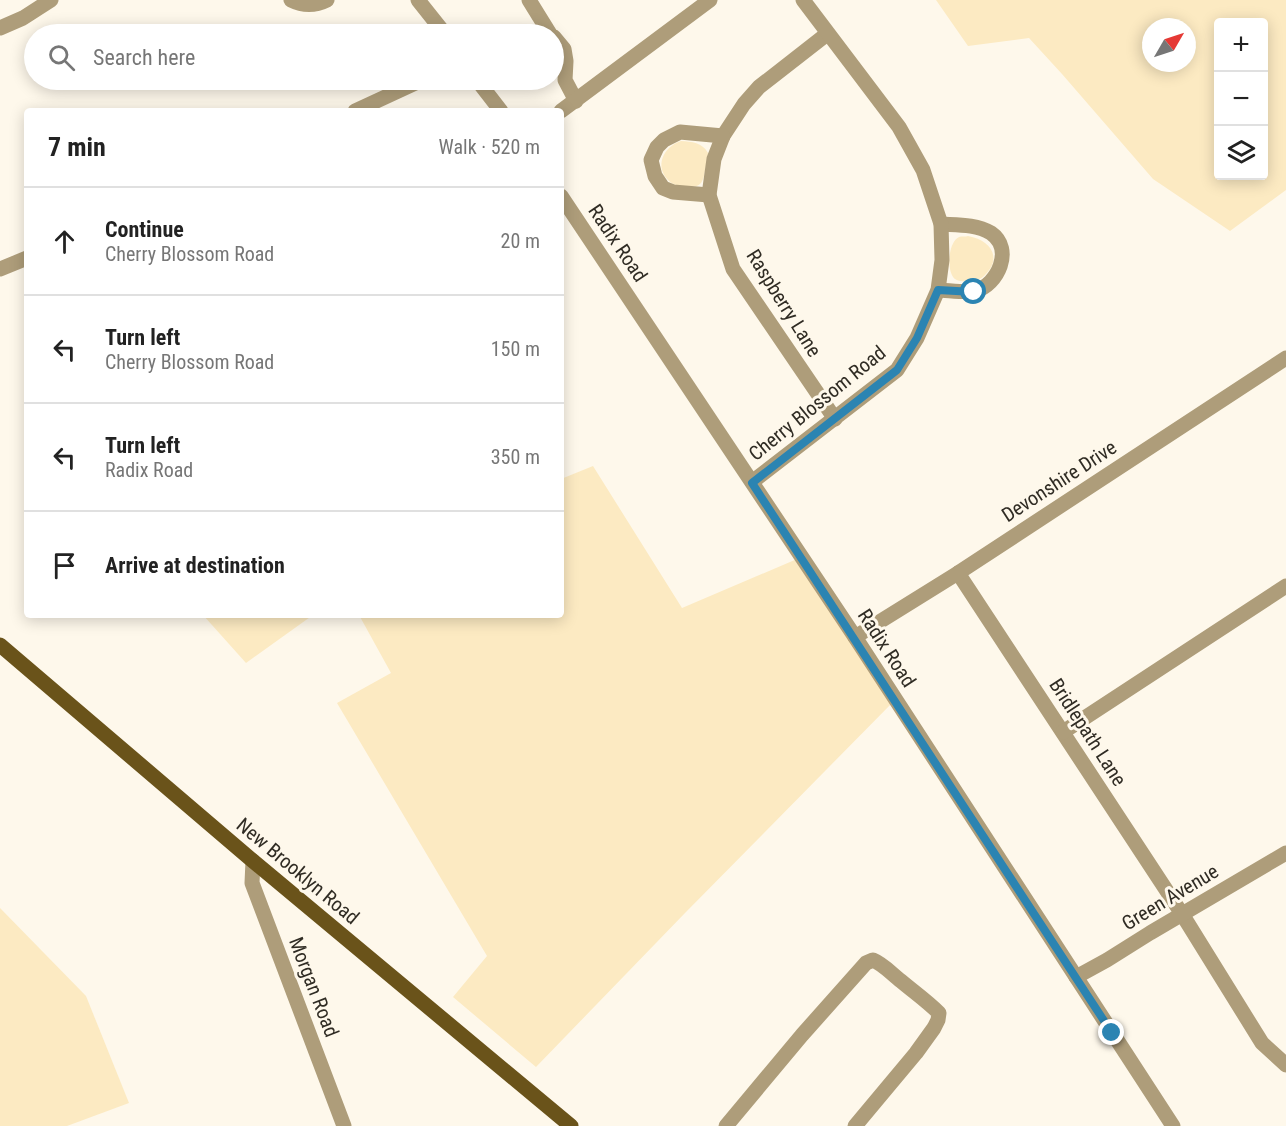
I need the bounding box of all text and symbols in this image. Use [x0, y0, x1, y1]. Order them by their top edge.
north arrow [1142, 18, 1196, 72]
map controls [1214, 18, 1268, 180]
button: + [1214, 18, 1268, 72]
search box [24, 24, 564, 90]
icon: search [45, 41, 78, 74]
text: Search here [93, 45, 195, 70]
button: − [1214, 72, 1268, 126]
button: layers [1214, 126, 1268, 180]
text: 7 min [48, 132, 106, 162]
text: Walk · 520 m [439, 135, 540, 159]
street label: Radix Road [583, 200, 653, 286]
text: Continue [105, 217, 184, 242]
icon: ahead [48, 225, 81, 258]
text: 20 m [501, 229, 540, 253]
text: Cherry Blossom Road [105, 242, 274, 266]
street label: Raspberry Lane [742, 245, 826, 361]
route start [960, 278, 986, 304]
text: Turn left [105, 325, 180, 350]
icon: left [48, 333, 81, 366]
text: 150 m [491, 337, 540, 361]
street label: Cherry Blossom Road [744, 340, 890, 466]
text: Cherry Blossom Road [105, 350, 274, 374]
text: Turn left [105, 433, 180, 458]
street label: Devonshire Drive [997, 435, 1121, 527]
icon: left [48, 441, 81, 474]
text: 350 m [491, 445, 540, 469]
text: Radix Road [105, 458, 193, 482]
icon: arrive [48, 549, 81, 582]
text: Arrive at destination [105, 553, 285, 578]
street label: Radix Road [853, 604, 921, 692]
street label: Bridlepath Lane [1044, 674, 1132, 790]
street label: New Brooklyn Road [232, 813, 364, 929]
street label: Green Avenue [1117, 859, 1223, 935]
street label: Morgan Road [284, 934, 344, 1040]
route end [1098, 1019, 1124, 1045]

